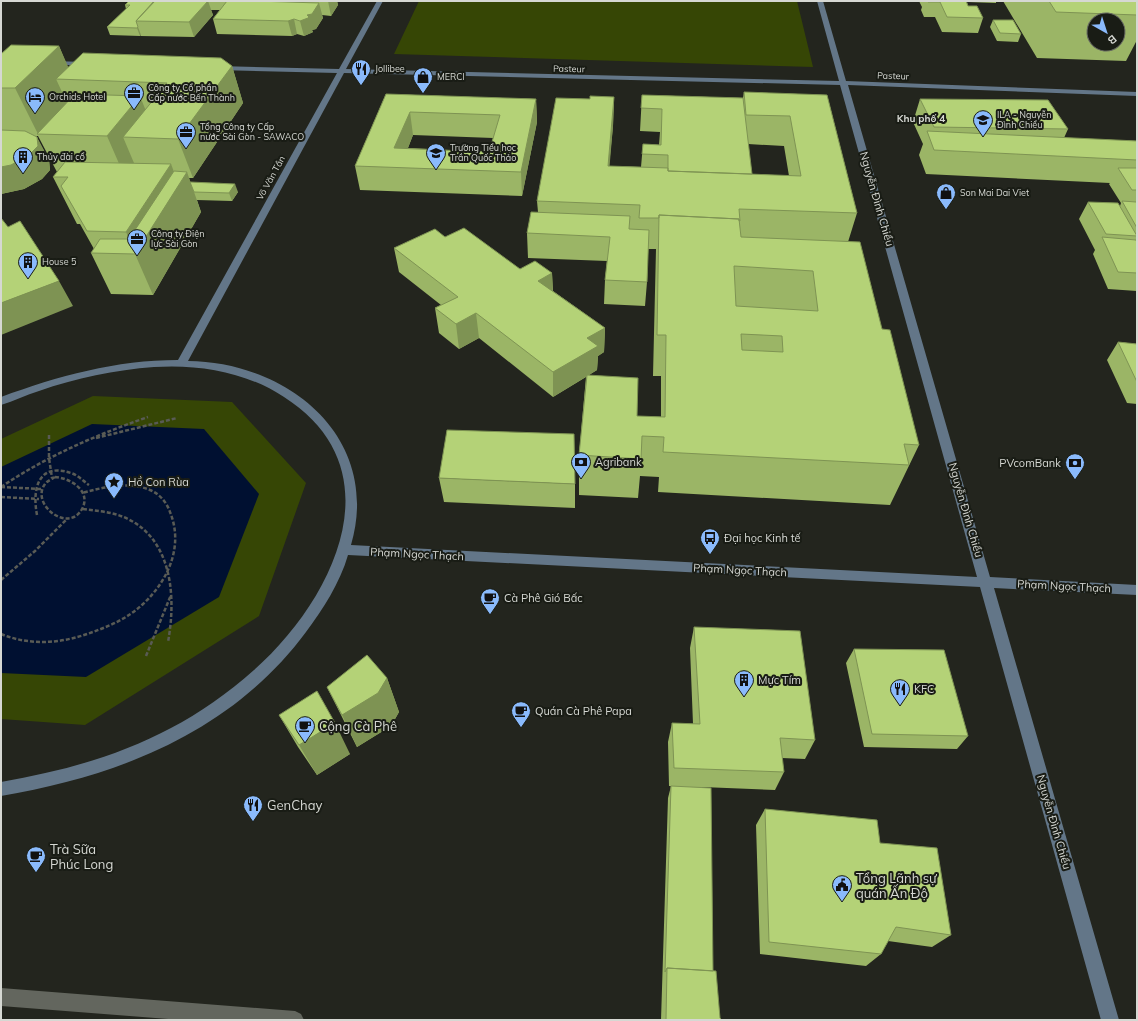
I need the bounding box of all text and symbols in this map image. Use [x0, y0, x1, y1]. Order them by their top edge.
north arrow [1086, 12, 1126, 52]
text: B [1105, 32, 1120, 48]
restaurant icon: Jollibee [350, 58, 372, 86]
place label: Jollibee [375, 63, 405, 74]
street label: Pasteur [553, 63, 586, 74]
shop icon: MERCI [412, 66, 434, 94]
street label: Pasteur [877, 69, 910, 82]
place label: MERCI [437, 71, 465, 82]
office icon: Công ty Cổ phần Cấp nước Bến Thành [123, 82, 145, 110]
place label: Công ty Cổ phần Cấp nước Bến Thành [148, 82, 235, 103]
hotel icon: Orchids Hotel [24, 86, 46, 114]
place label: Orchids Hotel [49, 91, 105, 102]
school or university icon: ILA - Nguyễn Đình Chiểu [972, 109, 994, 137]
place label: ILA - Nguyễn Đình Chiểu [997, 109, 1051, 130]
district label: Khu phố 4 [897, 112, 945, 125]
office icon: Tổng Công ty Cấp nước Sài Gòn - SAWACO [175, 121, 197, 149]
place label: Tổng Công ty Cấp nước Sài Gòn - SAWACO [200, 121, 304, 142]
school or university icon: Trường Tiểu học Trần Quốc Thảo [425, 142, 447, 170]
place label: Trường Tiểu học Trần Quốc Thảo [450, 142, 517, 163]
building icon: Thủy đài cổ [12, 146, 34, 174]
street label: Nguyễn Đình Chiểu [857, 150, 897, 248]
place label: Thủy đài cổ [37, 151, 85, 163]
street label: Võ Văn Tần [254, 154, 287, 202]
shop icon: Son Mai Dai Viet [935, 182, 957, 210]
place label: Son Mai Dai Viet [960, 187, 1029, 198]
office icon: Công ty Điện lực Sài Gòn [126, 228, 148, 256]
place label: Công ty Điện lực Sài Gòn [151, 228, 204, 249]
building icon: House 5 [17, 251, 39, 279]
place label: House 5 [42, 256, 77, 267]
bank icon: Agribank [570, 451, 592, 479]
bank icon: PVcomBank [1064, 452, 1086, 480]
place label: Agribank [595, 455, 642, 469]
place label: PVcomBank [999, 456, 1061, 470]
street label: Nguyễn Đình Chiểu [946, 461, 986, 559]
place icon: Hồ Con Rùa [103, 471, 125, 499]
place label: Hồ Con Rùa [128, 475, 189, 489]
bus stop icon: Đại học Kinh tế [699, 527, 721, 555]
place label: Đại học Kinh tế [724, 531, 800, 545]
street label: Phạm Ngọc Thạch [370, 545, 464, 563]
street label: Phạm Ngọc Thạch [693, 561, 787, 579]
street label: Phạm Ngọc Thạch [1017, 577, 1111, 595]
cafe icon: Cà Phê Gió Bấc [479, 587, 501, 615]
place label: Cà Phê Gió Bấc [504, 591, 583, 605]
building icon: Mực Tím [733, 669, 755, 697]
place label: Mực Tím [758, 673, 801, 687]
restaurant icon: KFC [889, 678, 911, 706]
place label: KFC [914, 682, 935, 696]
cafe icon: Quán Cà Phê Papa [510, 700, 532, 728]
place label: Quán Cà Phê Papa [535, 704, 632, 718]
cafe icon: Cộng Cà Phê [294, 715, 316, 743]
place label: Cộng Cà Phê [319, 718, 397, 734]
street label: Nguyễn Đình Chiểu [1034, 773, 1074, 871]
restaurant icon: GenChay [242, 794, 264, 822]
place label: GenChay [267, 797, 322, 813]
place label: Trà Sữa Phúc Long [50, 841, 113, 872]
cafe icon: Trà Sữa Phúc Long [25, 845, 47, 873]
place label: Tổng Lãnh sự quán Ấn Độ [856, 870, 937, 901]
public building icon: Tổng Lãnh sự quán Ấn Độ [831, 874, 853, 902]

